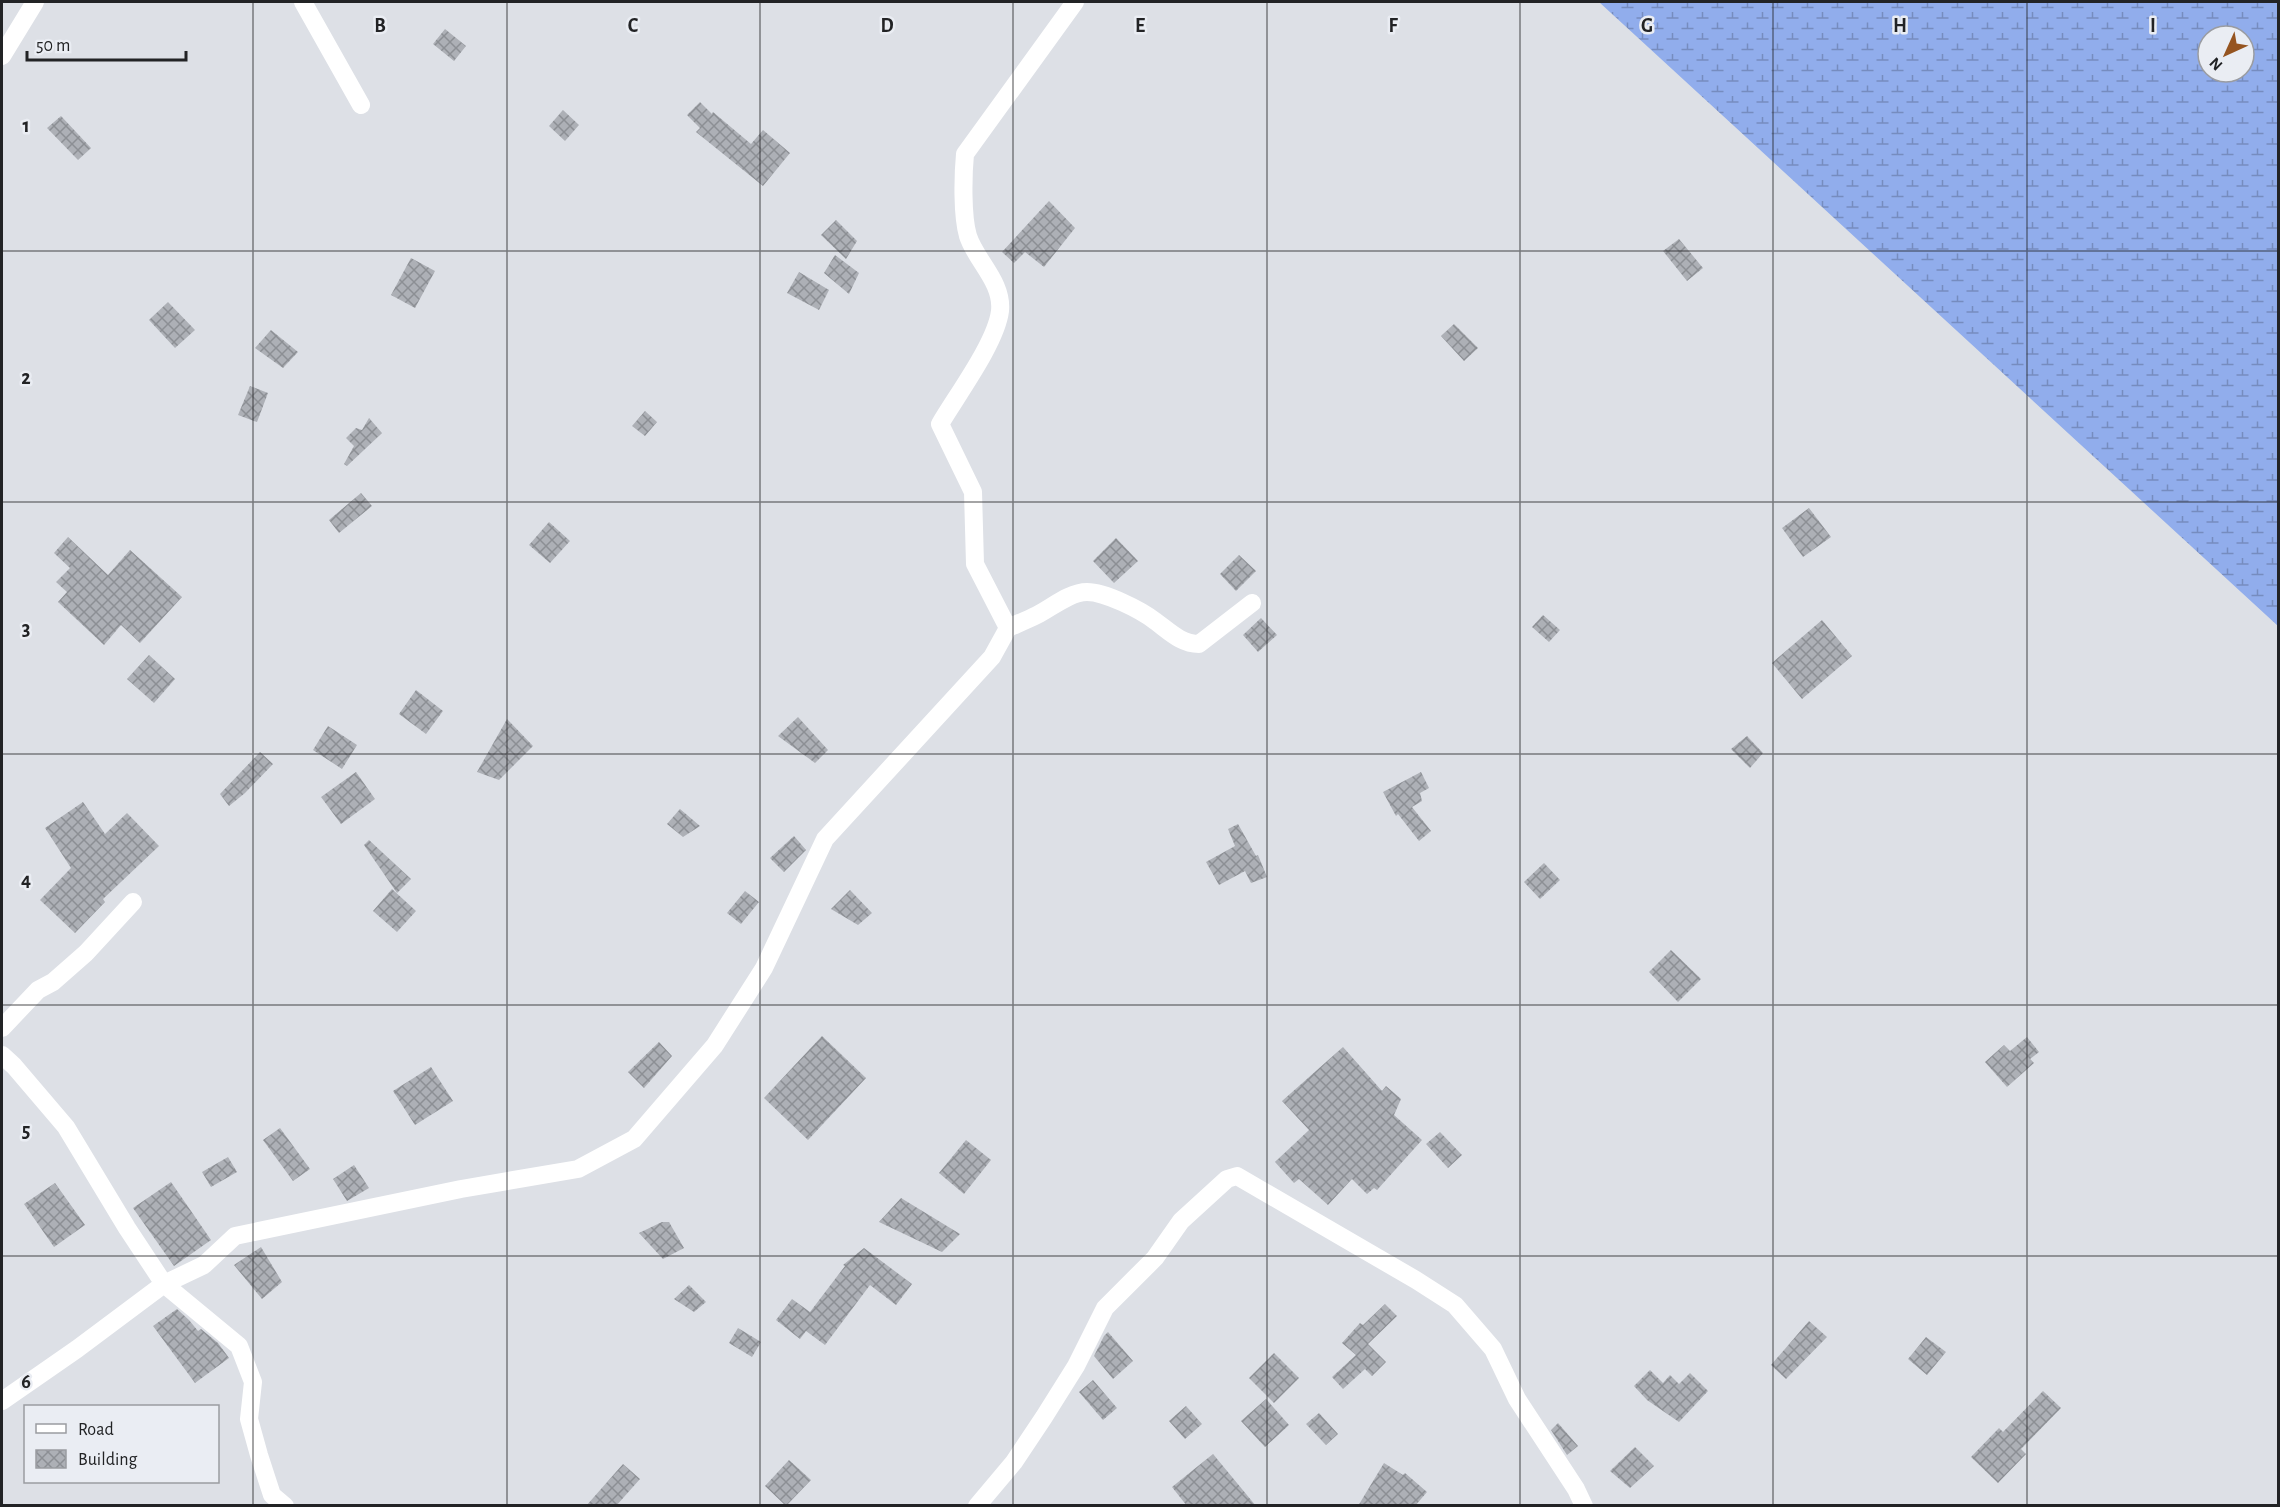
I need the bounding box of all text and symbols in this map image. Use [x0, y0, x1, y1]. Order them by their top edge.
text: B [374, 16, 386, 36]
text: C [628, 16, 639, 36]
text: D [880, 16, 894, 36]
text: E [1135, 16, 1145, 36]
text: F [1388, 16, 1398, 36]
text: G [1641, 16, 1653, 36]
text: H [1893, 16, 1907, 36]
text: I [2150, 16, 2156, 36]
scale bar [27, 24, 186, 62]
north arrow [2196, 24, 2256, 84]
text: 50 m [36, 37, 70, 55]
text: N [2207, 54, 2226, 73]
text: 1 [22, 116, 30, 136]
text: 2 [21, 368, 31, 388]
text: 3 [22, 619, 30, 639]
text: 4 [21, 870, 31, 890]
text: 5 [22, 1121, 30, 1141]
text: 6 [21, 1372, 31, 1392]
legend [24, 1405, 219, 1483]
text: Road [78, 1421, 114, 1439]
text: Building [78, 1451, 138, 1469]

